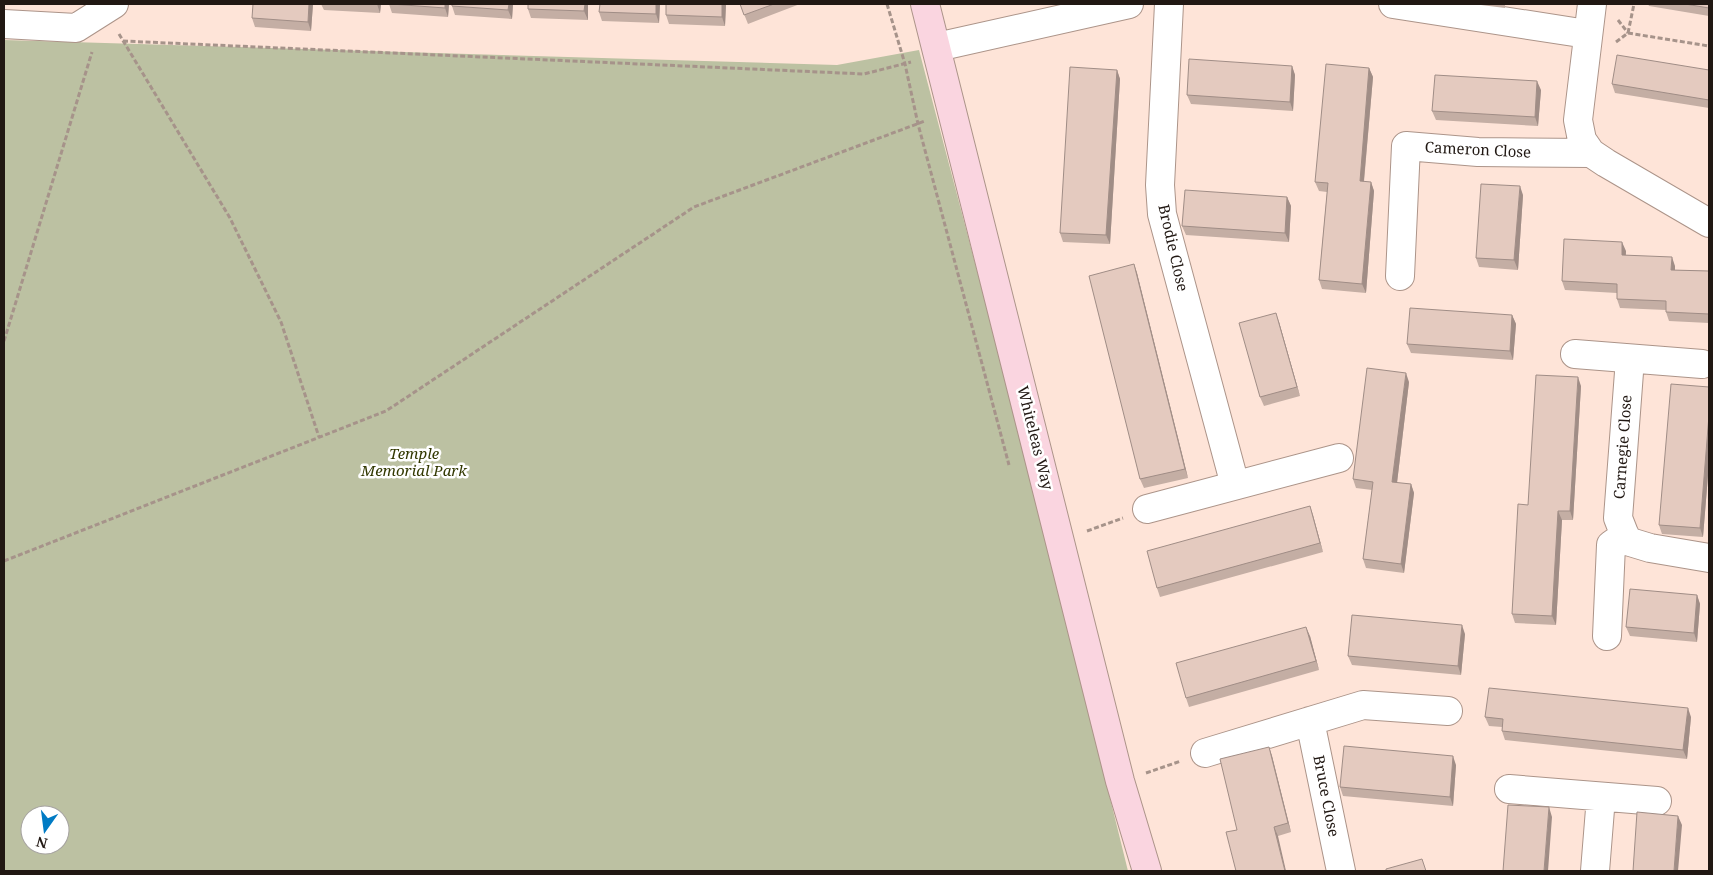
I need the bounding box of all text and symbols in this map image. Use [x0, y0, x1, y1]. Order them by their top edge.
street label: Cameron Close [1424, 136, 1532, 162]
street label: Brodie Close [1154, 202, 1194, 293]
street label: Whiteleas Way [1013, 384, 1059, 492]
street label: Carnegie Close [1608, 394, 1636, 500]
park label: Temple Memorial Park [360, 443, 467, 480]
street label: Bruce Close [1309, 753, 1345, 838]
north arrow [20, 805, 70, 855]
text: N [34, 833, 49, 854]

